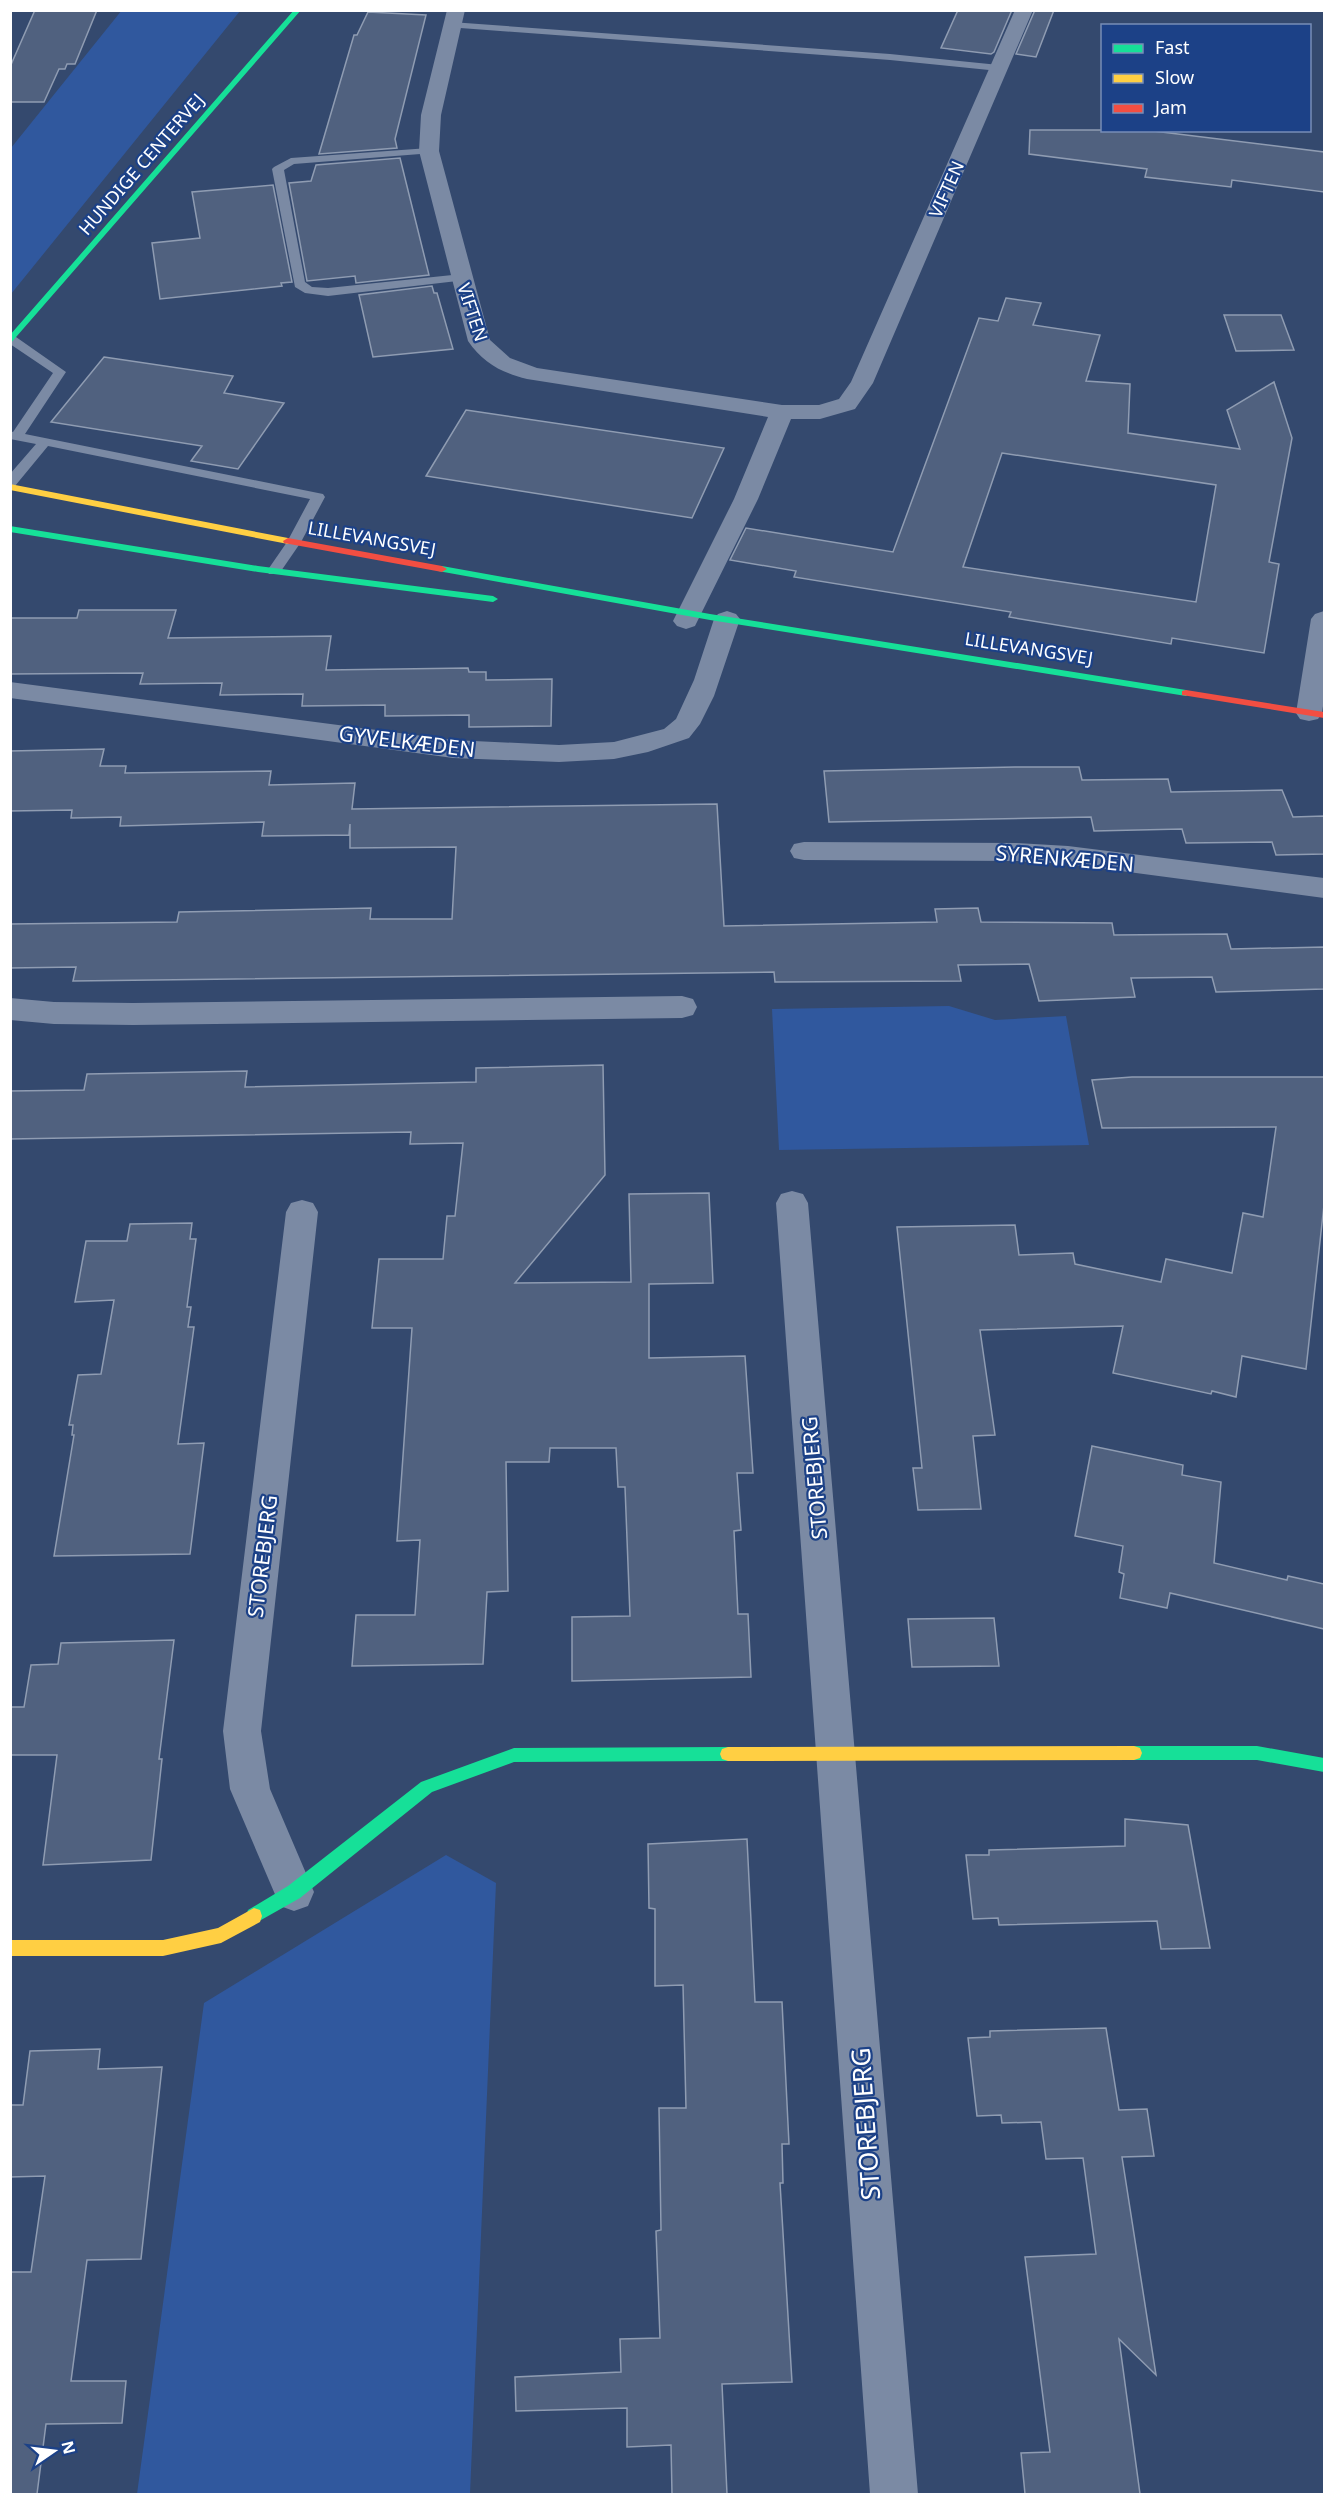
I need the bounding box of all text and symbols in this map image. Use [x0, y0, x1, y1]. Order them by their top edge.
legend [1101, 24, 1311, 132]
text: Fast [1155, 35, 1190, 59]
text: Slow [1155, 65, 1194, 89]
street label: HUNDIGE CENTERVEJ [73, 88, 209, 240]
text: Jam [1153, 95, 1187, 119]
street label: VIFTEN [923, 157, 969, 221]
street label: VIFTEN [452, 280, 494, 344]
street label: LILLEVANGSVEJ [306, 515, 438, 561]
street label: LILLEVANGSVEJ [963, 626, 1095, 670]
street label: GYVELKÆDEN [337, 719, 477, 763]
street label: SYRENKÆDEN [995, 838, 1135, 878]
street label: STOREBJERG [795, 1415, 833, 1541]
street label: STOREBJERG [241, 1493, 283, 1619]
street label: STOREBJERG [842, 2047, 888, 2201]
north arrow [24, 2421, 84, 2481]
text: N [56, 2438, 81, 2456]

